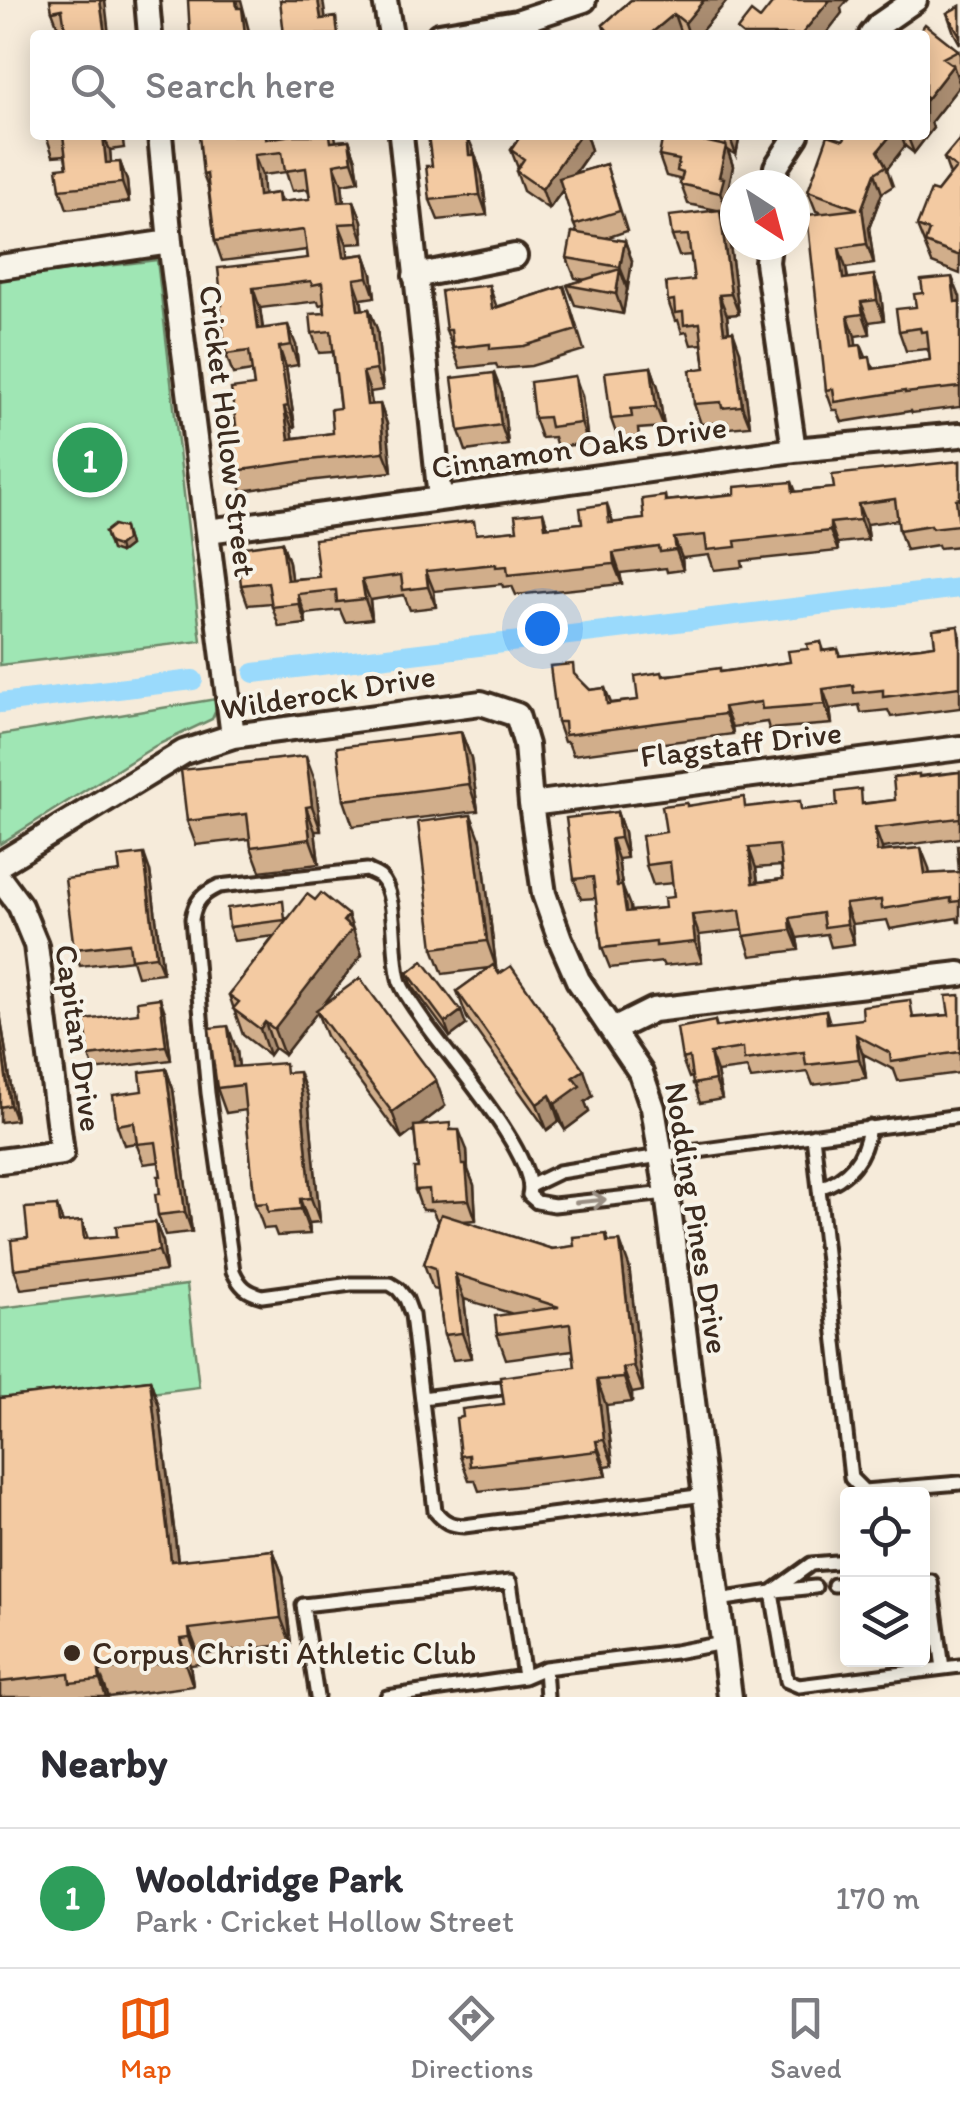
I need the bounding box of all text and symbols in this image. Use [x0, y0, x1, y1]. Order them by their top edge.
search box [30, 30, 930, 140]
icon: search [65, 58, 120, 113]
text: Search here [145, 62, 336, 108]
north arrow [720, 170, 810, 260]
street label: Cricket Hollow Street [191, 283, 265, 579]
street label: Cinnamon Oaks Drive [429, 407, 729, 487]
pin: 1 [58, 422, 122, 498]
your location [517, 603, 568, 654]
street label: Wilderock Drive [218, 656, 438, 728]
street label: Flagstaff Drive [638, 713, 844, 775]
street label: Capitan Drive [47, 942, 111, 1134]
street label: Nodding Pines Drive [657, 1079, 737, 1357]
one-way arrow [575, 1191, 607, 1210]
map controls [840, 1487, 930, 1667]
button: locate [840, 1487, 930, 1577]
button: layers [840, 1577, 930, 1667]
place label: Corpus Christi Athletic Club [92, 1634, 476, 1672]
marker: Corpus Christi Athletic Club [61, 1642, 83, 1664]
text: Nearby [40, 1737, 167, 1788]
text: Wooldridge Park [135, 1856, 403, 1902]
text: 1 [65, 1879, 80, 1917]
text: 170 m [835, 1879, 920, 1917]
text: Park · Cricket Hollow Street [135, 1902, 514, 1940]
tab: Map [118, 1991, 173, 2085]
tab: Directions [410, 1991, 533, 2085]
tab: Saved [770, 1991, 842, 2085]

